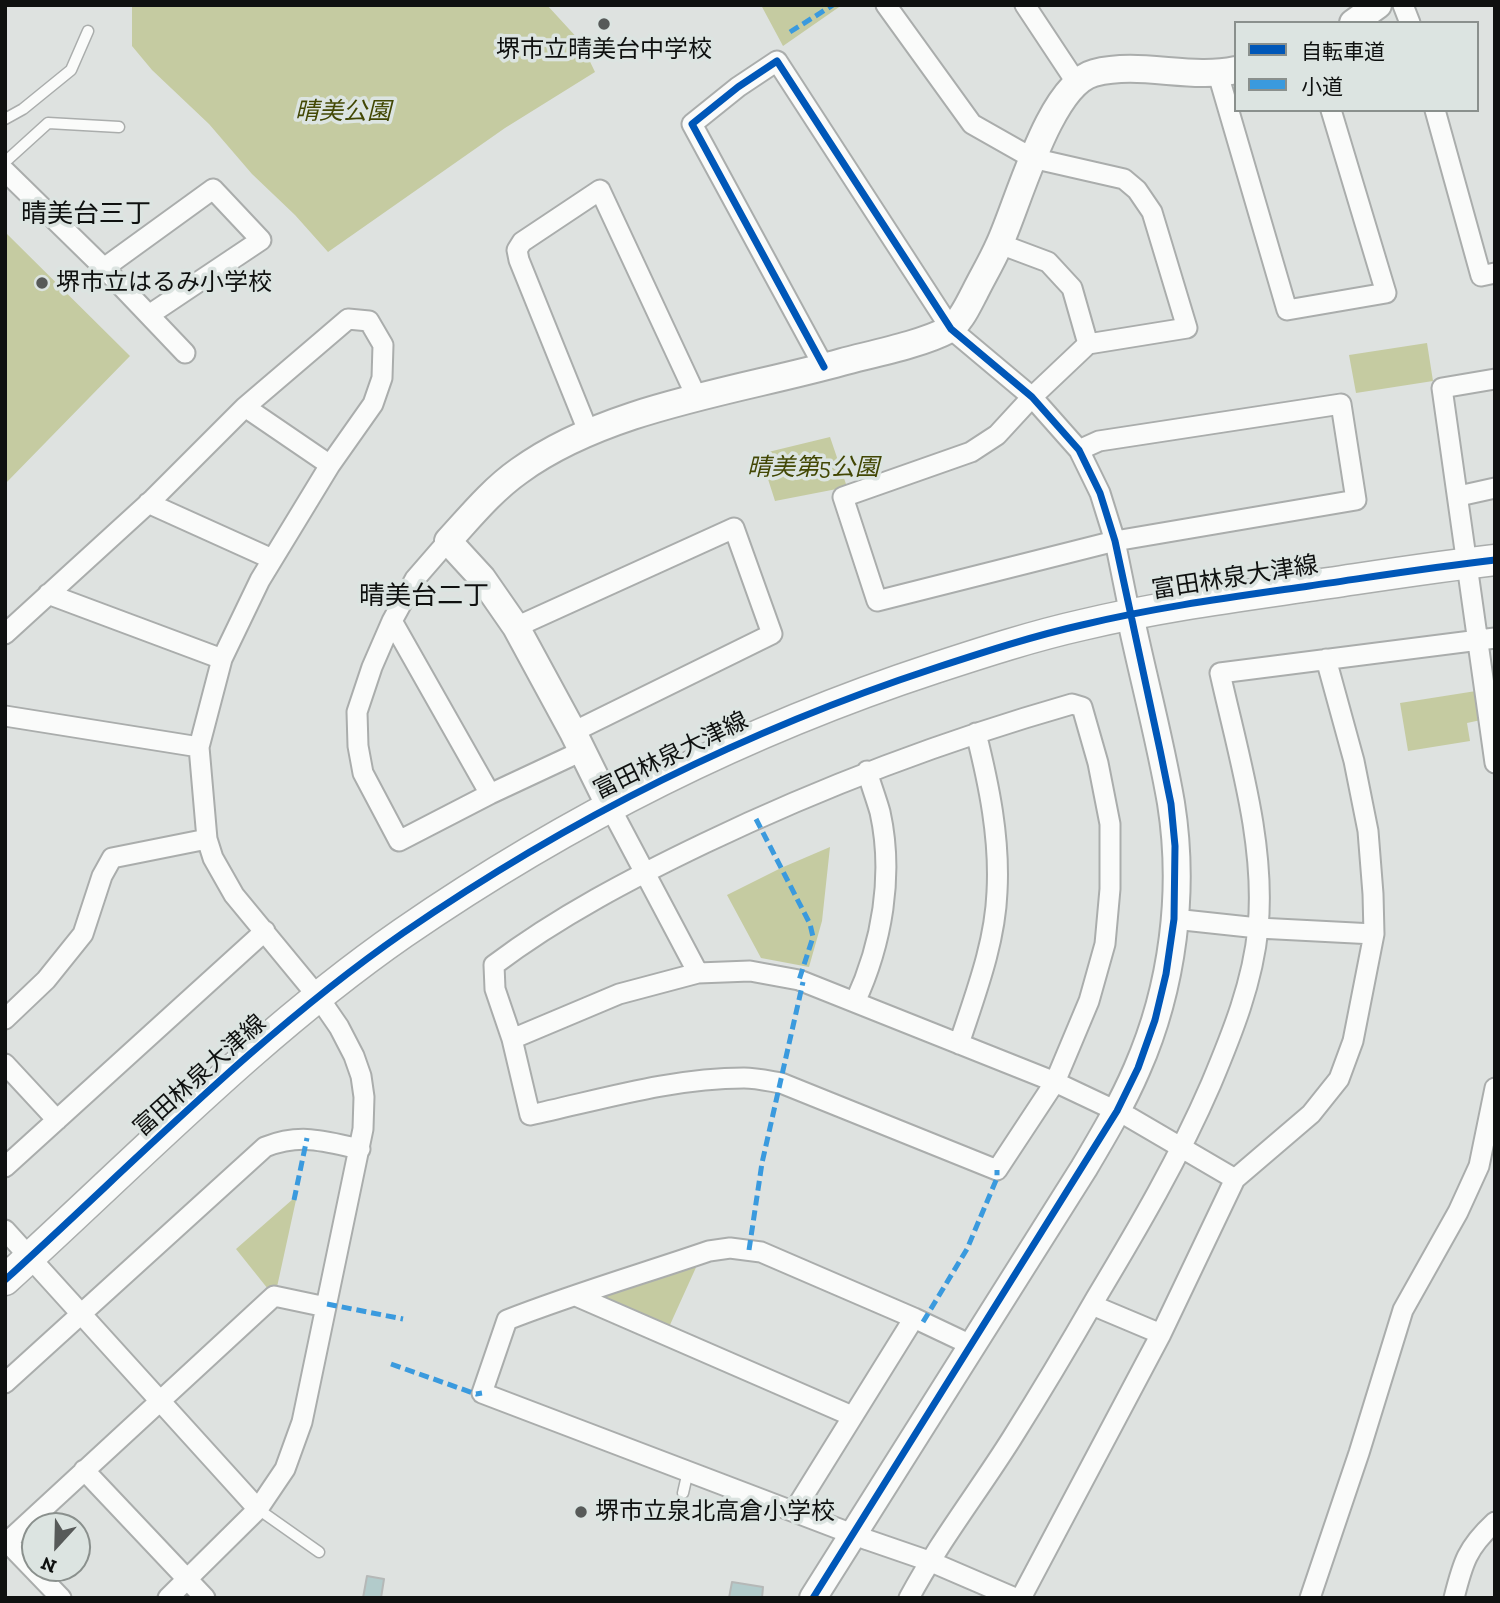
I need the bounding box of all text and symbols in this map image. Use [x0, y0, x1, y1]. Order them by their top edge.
marker: 堺市立晴美台中学校 [596, 16, 612, 32]
legend [1234, 21, 1479, 112]
place label: 堺市立晴美台中学校 [496, 36, 712, 64]
text: 自転車道 [1301, 39, 1385, 64]
text: 小道 [1301, 74, 1343, 99]
park label: 晴美公園 [295, 98, 391, 126]
district label: 晴美台三丁 [21, 199, 151, 231]
place label: 堺市立はるみ小学校 [56, 269, 272, 297]
marker: 堺市立はるみ小学校 [34, 275, 50, 291]
park label: 晴美第5公園 [747, 454, 879, 482]
street label: 富田林泉大津線 [1150, 551, 1320, 605]
district label: 晴美台二丁 [359, 581, 489, 613]
street label: 富田林泉大津線 [589, 706, 753, 806]
street label: 富田林泉大津線 [128, 1009, 272, 1143]
place label: 堺市立泉北高倉小学校 [595, 1498, 835, 1526]
marker: 堺市立泉北高倉小学校 [573, 1504, 589, 1520]
north arrow [21, 1512, 91, 1582]
text: N [38, 1552, 60, 1578]

